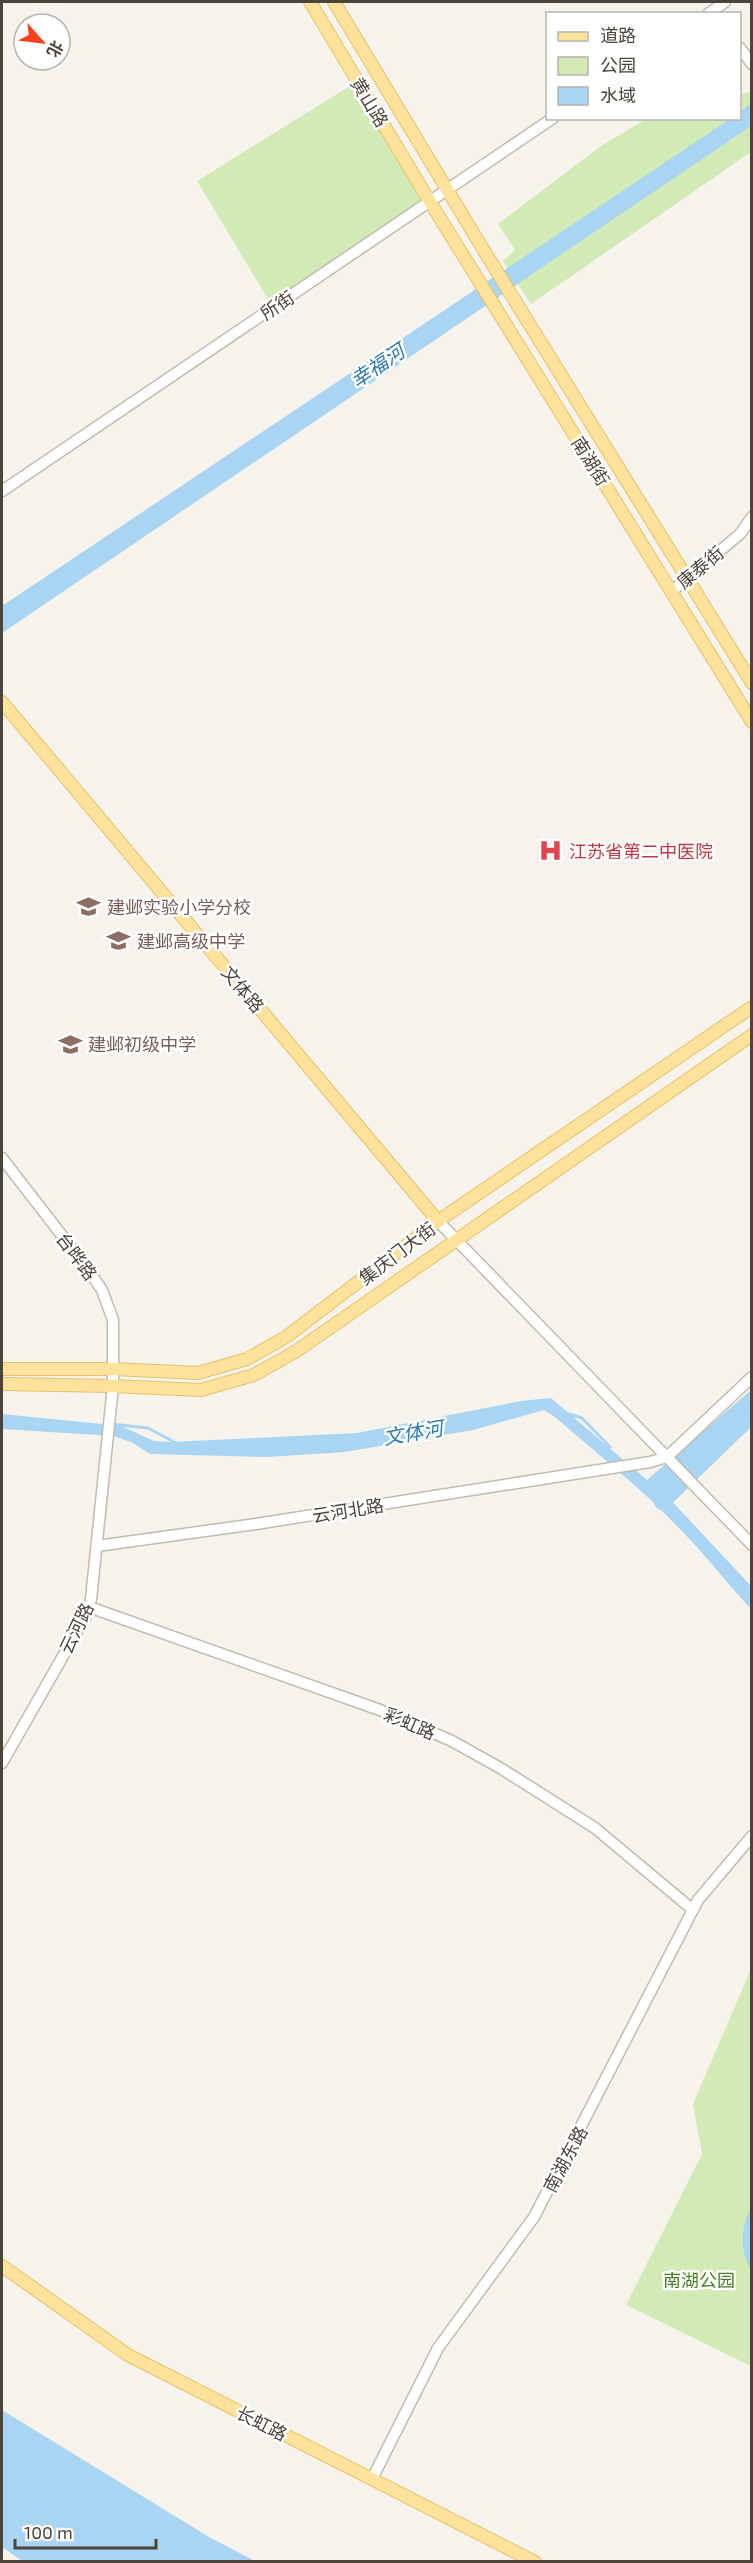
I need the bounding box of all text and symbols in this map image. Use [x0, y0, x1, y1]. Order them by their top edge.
north arrow [12, 12, 72, 72]
legend [546, 12, 741, 120]
text: 道路 [600, 24, 636, 46]
text: 北 [44, 38, 68, 61]
text: 公园 [600, 54, 636, 76]
street label: 黄山路 [347, 73, 393, 131]
text: 水域 [600, 84, 636, 106]
street label: 所街 [256, 286, 298, 324]
water label: 幸福河 [345, 336, 412, 392]
street label: 南湖街 [567, 432, 615, 490]
street label: 康泰街 [672, 541, 728, 593]
hospital icon: 江苏省第二中医院 [538, 838, 564, 864]
place label: 江苏省第二中医院 [569, 840, 713, 862]
school or university icon: 建邺实验小学分校 [76, 894, 102, 920]
place label: 建邺实验小学分校 [107, 896, 251, 918]
school or university icon: 建邺高级中学 [106, 928, 132, 954]
place label: 建邺高级中学 [137, 930, 245, 952]
street label: 文体路 [217, 961, 269, 1017]
school or university icon: 建邺初级中学 [57, 1031, 83, 1057]
place label: 建邺初级中学 [88, 1033, 196, 1055]
street label: 集庆门大街 [354, 1217, 440, 1289]
street label: 台晔路 [52, 1228, 102, 1284]
water label: 文体河 [381, 1414, 449, 1449]
street label: 云河北路 [311, 1494, 385, 1526]
street label: 云河路 [54, 1599, 98, 1657]
street label: 彩虹路 [381, 1702, 439, 1744]
street label: 南湖东路 [538, 2122, 592, 2196]
park label: 南湖公园 [663, 2269, 735, 2291]
street label: 长虹路 [233, 2401, 291, 2445]
scale bar [15, 2512, 156, 2550]
text: 100 m [24, 2521, 73, 2543]

